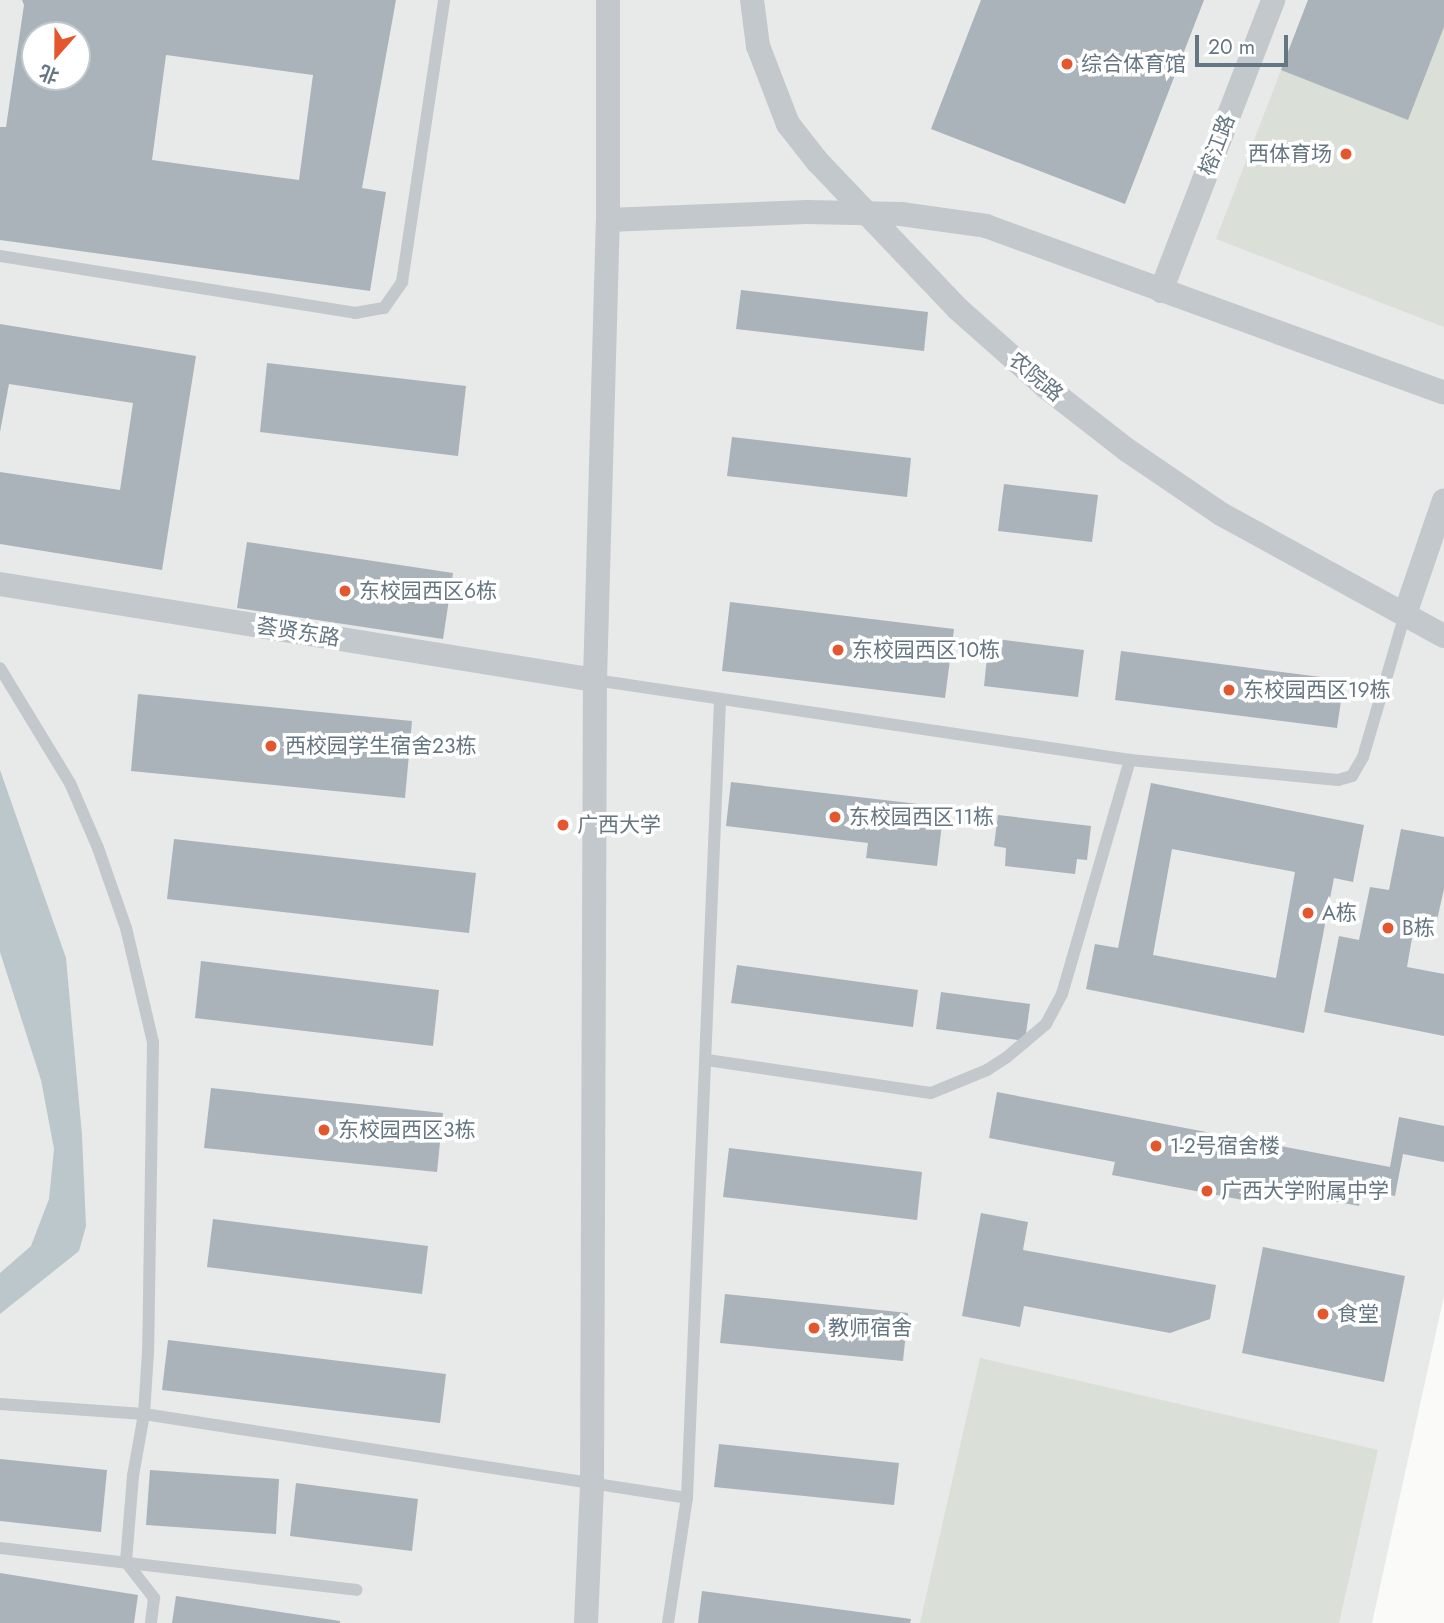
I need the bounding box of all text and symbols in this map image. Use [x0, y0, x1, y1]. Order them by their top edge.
north arrow [21, 21, 91, 91]
scale bar [1199, 21, 1292, 65]
text: 20 m [1208, 32, 1255, 62]
place label: 综合体育馆 [1081, 51, 1186, 77]
marker: 综合体育馆 [1059, 56, 1075, 72]
text: 北 [35, 58, 63, 90]
street label: 榕江路 [1194, 111, 1240, 179]
place label: 西体育场 [1248, 141, 1332, 167]
marker: 西体育场 [1338, 146, 1354, 162]
street label: 农院路 [1004, 347, 1068, 407]
place label: 东校园西区6栋 [359, 578, 497, 604]
marker: 东校园西区6栋 [337, 583, 353, 599]
street label: 荟贤东路 [255, 613, 341, 651]
place label: 东校园西区10栋 [852, 637, 1000, 663]
marker: 东校园西区10栋 [830, 642, 846, 658]
place label: 东校园西区19栋 [1243, 677, 1391, 703]
marker: 东校园西区19栋 [1221, 682, 1237, 698]
place label: 西校园学生宿舍23栋 [285, 733, 476, 759]
marker: 西校园学生宿舍23栋 [263, 738, 279, 754]
place label: 东校园西区11栋 [849, 804, 994, 830]
marker: 东校园西区11栋 [827, 809, 843, 825]
place label: 广西大学 [577, 812, 661, 838]
marker: 广西大学 [555, 817, 571, 833]
place label: A栋 [1322, 900, 1357, 926]
marker: A栋 [1300, 905, 1316, 921]
place label: B栋 [1402, 915, 1435, 941]
marker: B栋 [1380, 920, 1396, 936]
place label: 东校园西区3栋 [338, 1117, 475, 1143]
marker: 东校园西区3栋 [316, 1122, 332, 1138]
place label: 1-2号宿舍楼 [1170, 1133, 1280, 1159]
marker: 1-2号宿舍楼 [1148, 1138, 1164, 1154]
place label: 广西大学附属中学 [1221, 1178, 1389, 1204]
marker: 广西大学附属中学 [1199, 1183, 1215, 1199]
place label: 食堂 [1337, 1301, 1379, 1327]
marker: 食堂 [1315, 1306, 1331, 1322]
place label: 教师宿舍 [828, 1315, 912, 1341]
marker: 教师宿舍 [806, 1320, 822, 1336]

